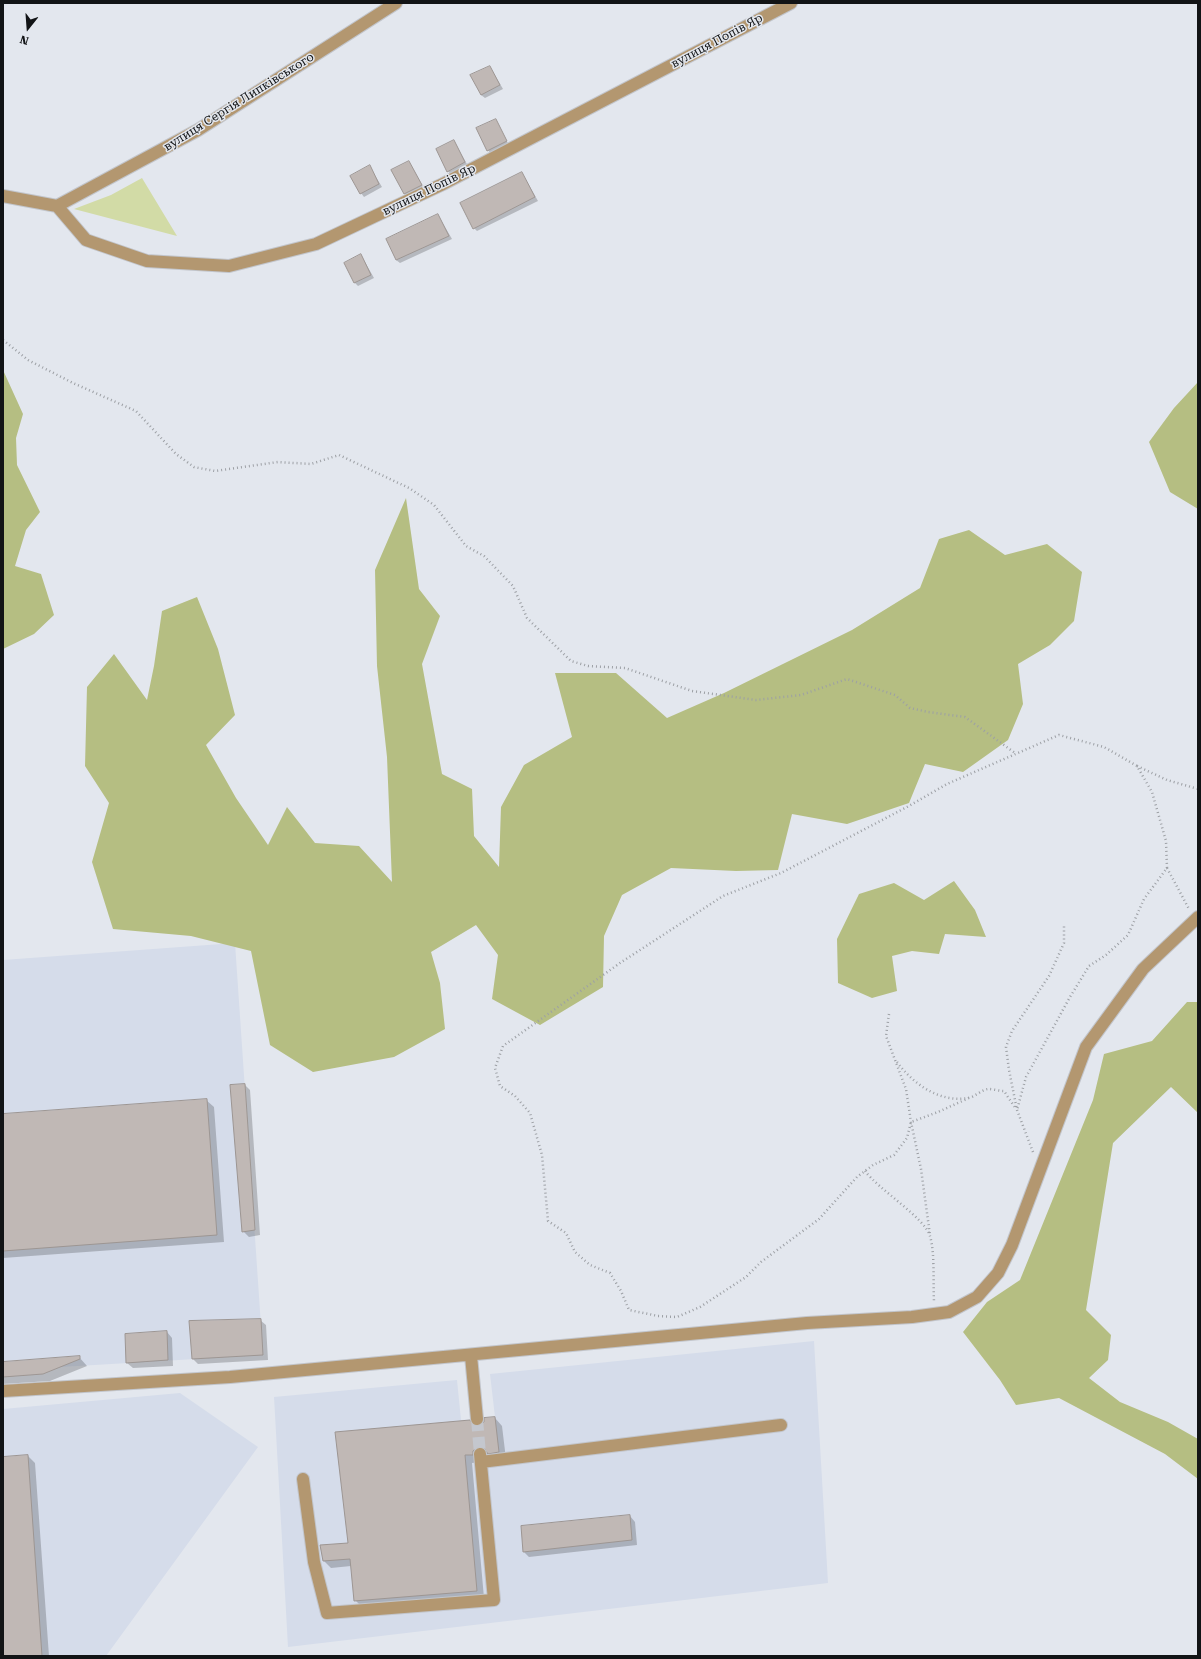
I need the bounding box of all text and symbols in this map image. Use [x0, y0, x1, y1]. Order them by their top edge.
north arrow [8, 8, 48, 48]
street label: вулиця Попів Яр [669, 11, 765, 71]
text: N [18, 32, 30, 47]
street label: вулиця Сергія Липківського [161, 50, 317, 154]
street label: вулиця Попів Яр [380, 161, 478, 219]

